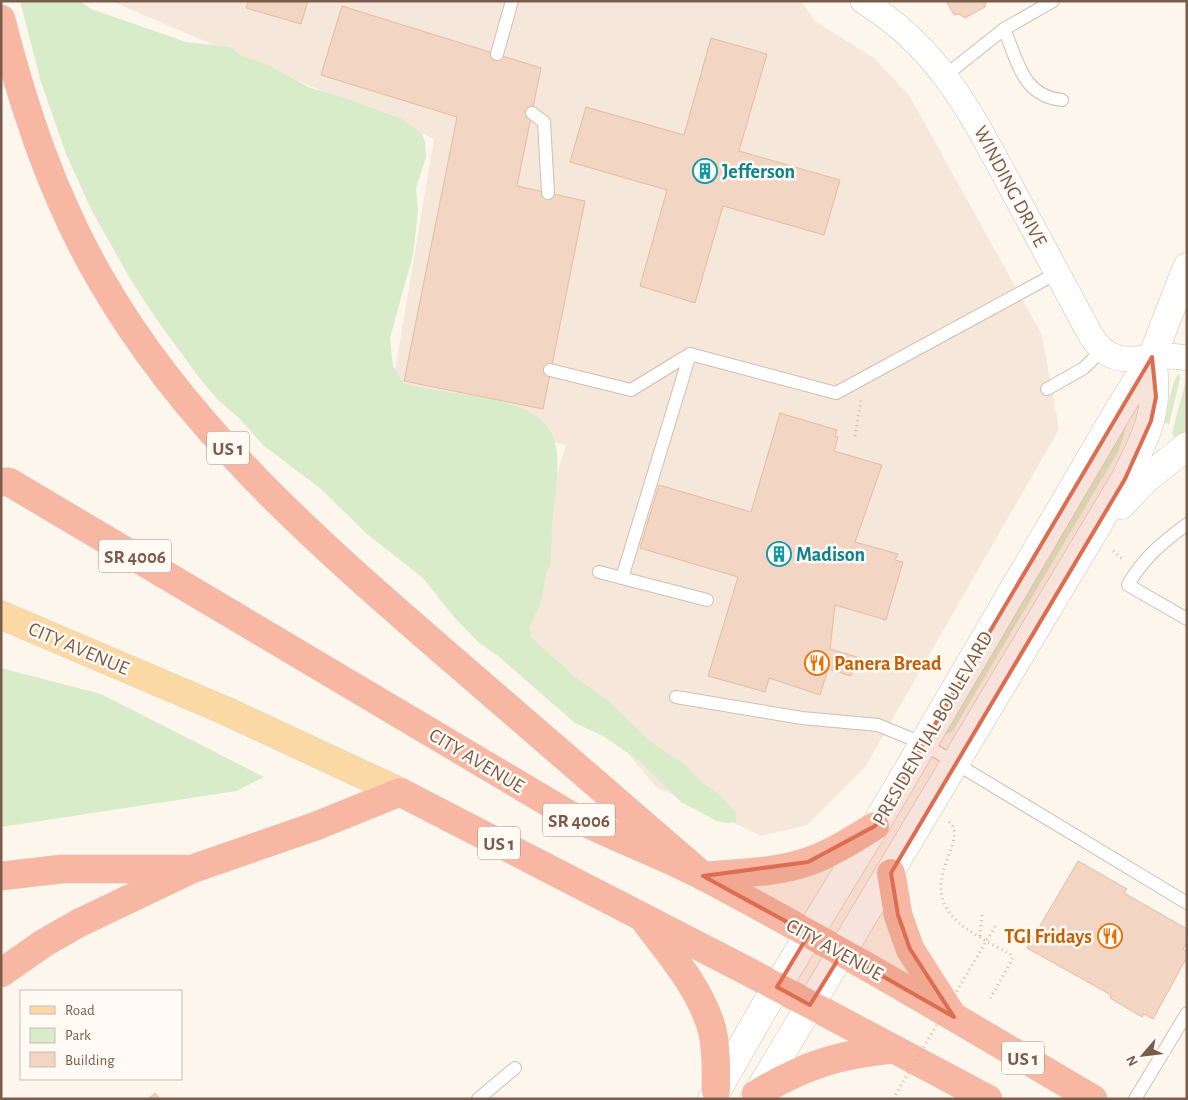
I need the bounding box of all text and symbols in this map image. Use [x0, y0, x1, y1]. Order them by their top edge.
street label: WINDING DRIVE [970, 123, 1051, 251]
building icon: Jefferson [692, 158, 718, 184]
place label: Jefferson [722, 162, 795, 182]
road number: US 1 [207, 432, 249, 464]
road number: SR 4006 [99, 540, 171, 572]
building icon: Madison [766, 541, 792, 567]
place label: Madison [796, 545, 865, 565]
street label: CITY AVENUE [25, 619, 132, 679]
street label: PRESIDENTIAL BOULEVARD [869, 628, 997, 829]
restaurant icon: Panera Bread [804, 650, 830, 676]
place label: Panera Bread [834, 654, 942, 674]
street label: CITY AVENUE [425, 725, 528, 797]
road number: SR 4006 [543, 804, 615, 836]
road number: US 1 [478, 826, 520, 860]
street label: CITY AVENUE [783, 915, 886, 985]
restaurant icon: TGI Fridays [1097, 923, 1123, 949]
place label: TGI Fridays [1004, 927, 1092, 947]
legend [20, 990, 182, 1080]
text: Road [65, 1003, 95, 1018]
text: Park [65, 1028, 91, 1043]
north arrow [1118, 1030, 1168, 1080]
road number: US 1 [1002, 1042, 1044, 1074]
text: Building [65, 1053, 115, 1068]
text: N [1124, 1053, 1141, 1068]

